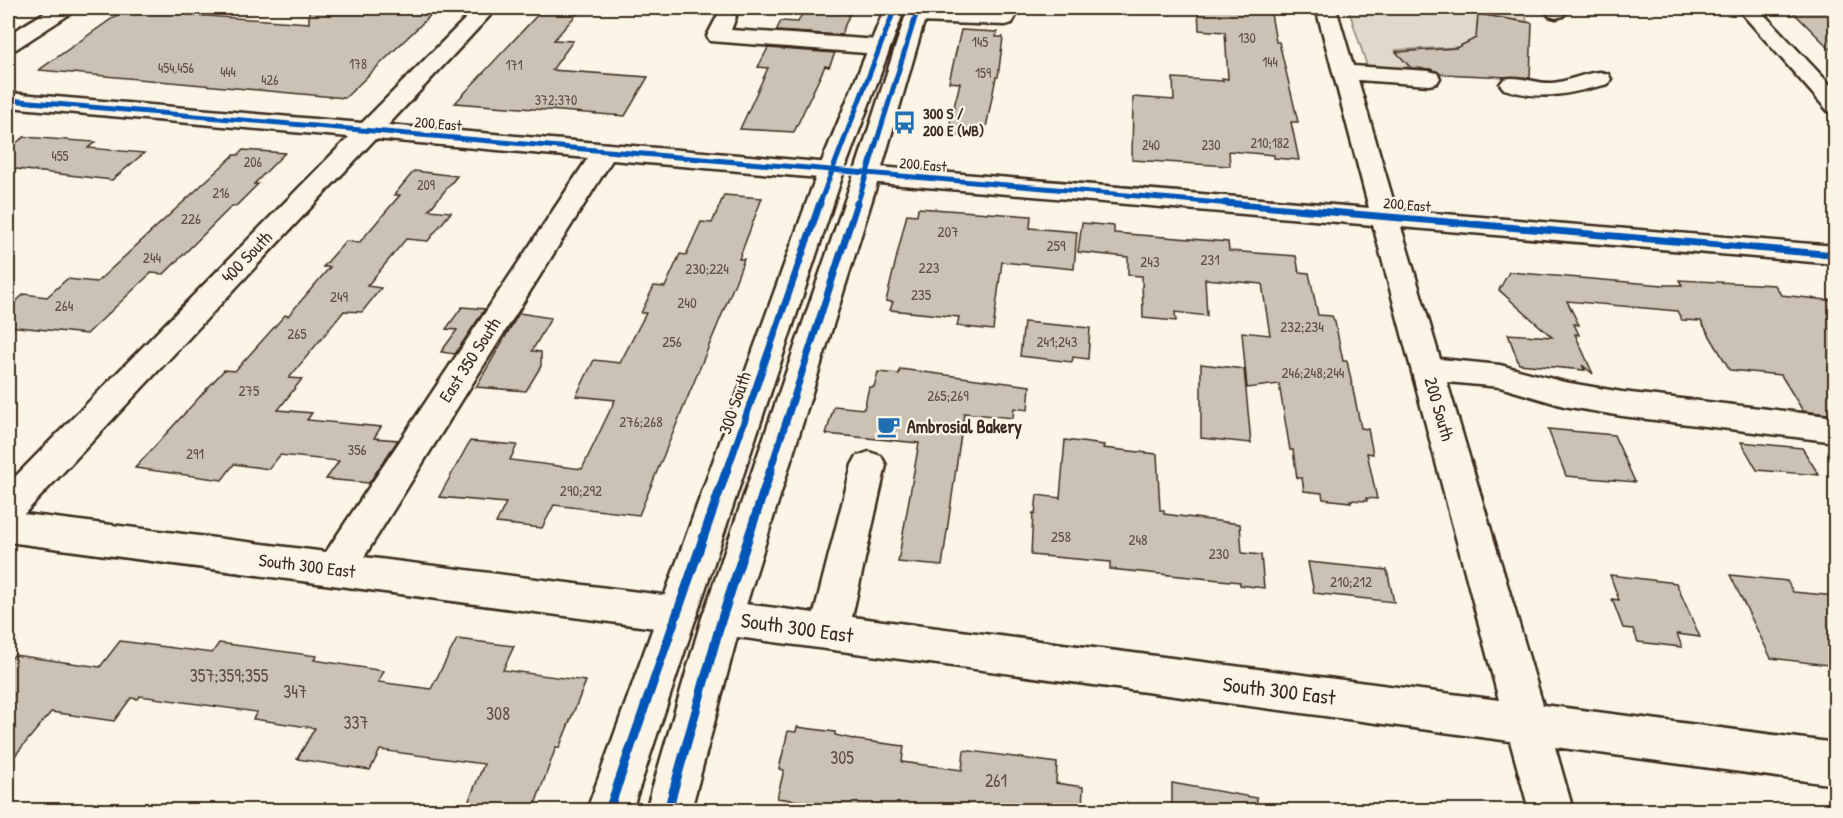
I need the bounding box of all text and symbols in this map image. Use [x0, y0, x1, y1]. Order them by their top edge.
house number: 130 [1238, 28, 1256, 47]
house number: 145 [972, 32, 988, 51]
house number: 144 [1262, 52, 1278, 71]
house number: 178 [349, 54, 367, 73]
house number: 171 [505, 55, 523, 74]
house number: 454,456 [158, 58, 194, 77]
house number: 444 [220, 62, 236, 81]
house number: 159 [975, 63, 991, 82]
house number: 426 [261, 70, 279, 89]
house number: 372;370 [535, 90, 577, 109]
place label: 300 S / 200 E (WB) [923, 103, 984, 141]
bus stop icon: 300 S / 200 E (WB) [892, 110, 918, 136]
street label: 200 East [414, 111, 463, 136]
house number: 210;182 [1251, 133, 1290, 152]
house number: 240 [1142, 135, 1160, 154]
house number: 230 [1201, 135, 1221, 154]
house number: 455 [51, 146, 69, 165]
house number: 206 [244, 152, 263, 171]
street label: 200 East [899, 152, 948, 177]
house number: 209 [417, 175, 435, 194]
house number: 216 [212, 183, 230, 202]
street label: 200 East [1383, 192, 1432, 217]
house number: 226 [181, 208, 201, 229]
house number: 207 [937, 221, 959, 242]
street label: 400 South [216, 225, 278, 288]
house number: 259 [1047, 235, 1066, 256]
house number: 244 [143, 247, 162, 268]
house number: 231 [1200, 249, 1220, 270]
house number: 243 [1140, 251, 1160, 272]
house number: 223 [919, 257, 940, 278]
house number: 230;224 [685, 258, 729, 279]
house number: 235 [911, 284, 932, 305]
house number: 249 [330, 286, 349, 307]
house number: 240 [677, 292, 697, 313]
house number: 264 [55, 295, 74, 316]
street label: East 350 South [433, 312, 507, 407]
house number: 232;234 [1280, 316, 1324, 337]
house number: 265 [287, 323, 307, 344]
house number: 256 [662, 331, 682, 352]
house number: 241;243 [1037, 331, 1078, 352]
house number: 246;248;244 [1281, 362, 1345, 383]
street label: 300 South [712, 368, 757, 438]
street label: 200 South [1418, 374, 1461, 444]
house number: 275 [239, 380, 260, 401]
house number: 265;269 [927, 385, 969, 406]
house number: 276;268 [619, 411, 663, 432]
cafe icon: Ambrosial Bakery [876, 414, 902, 440]
place label: Ambrosial Bakery [907, 414, 1022, 440]
house number: 356 [347, 439, 367, 460]
house number: 291 [186, 443, 204, 464]
house number: 290;292 [560, 480, 602, 501]
house number: 258 [1051, 526, 1071, 547]
house number: 248 [1128, 529, 1148, 550]
house number: 230 [1209, 543, 1230, 564]
street label: South 300 East [257, 547, 358, 584]
house number: 210;212 [1330, 571, 1372, 592]
street label: South 300 East [739, 605, 856, 650]
house number: 357;359;355 [190, 663, 269, 688]
street label: South 300 East [1221, 669, 1338, 712]
house number: 347 [283, 679, 307, 704]
house number: 308 [486, 701, 510, 726]
house number: 337 [343, 710, 369, 735]
house number: 305 [830, 745, 854, 770]
house number: 261 [985, 768, 1007, 793]

